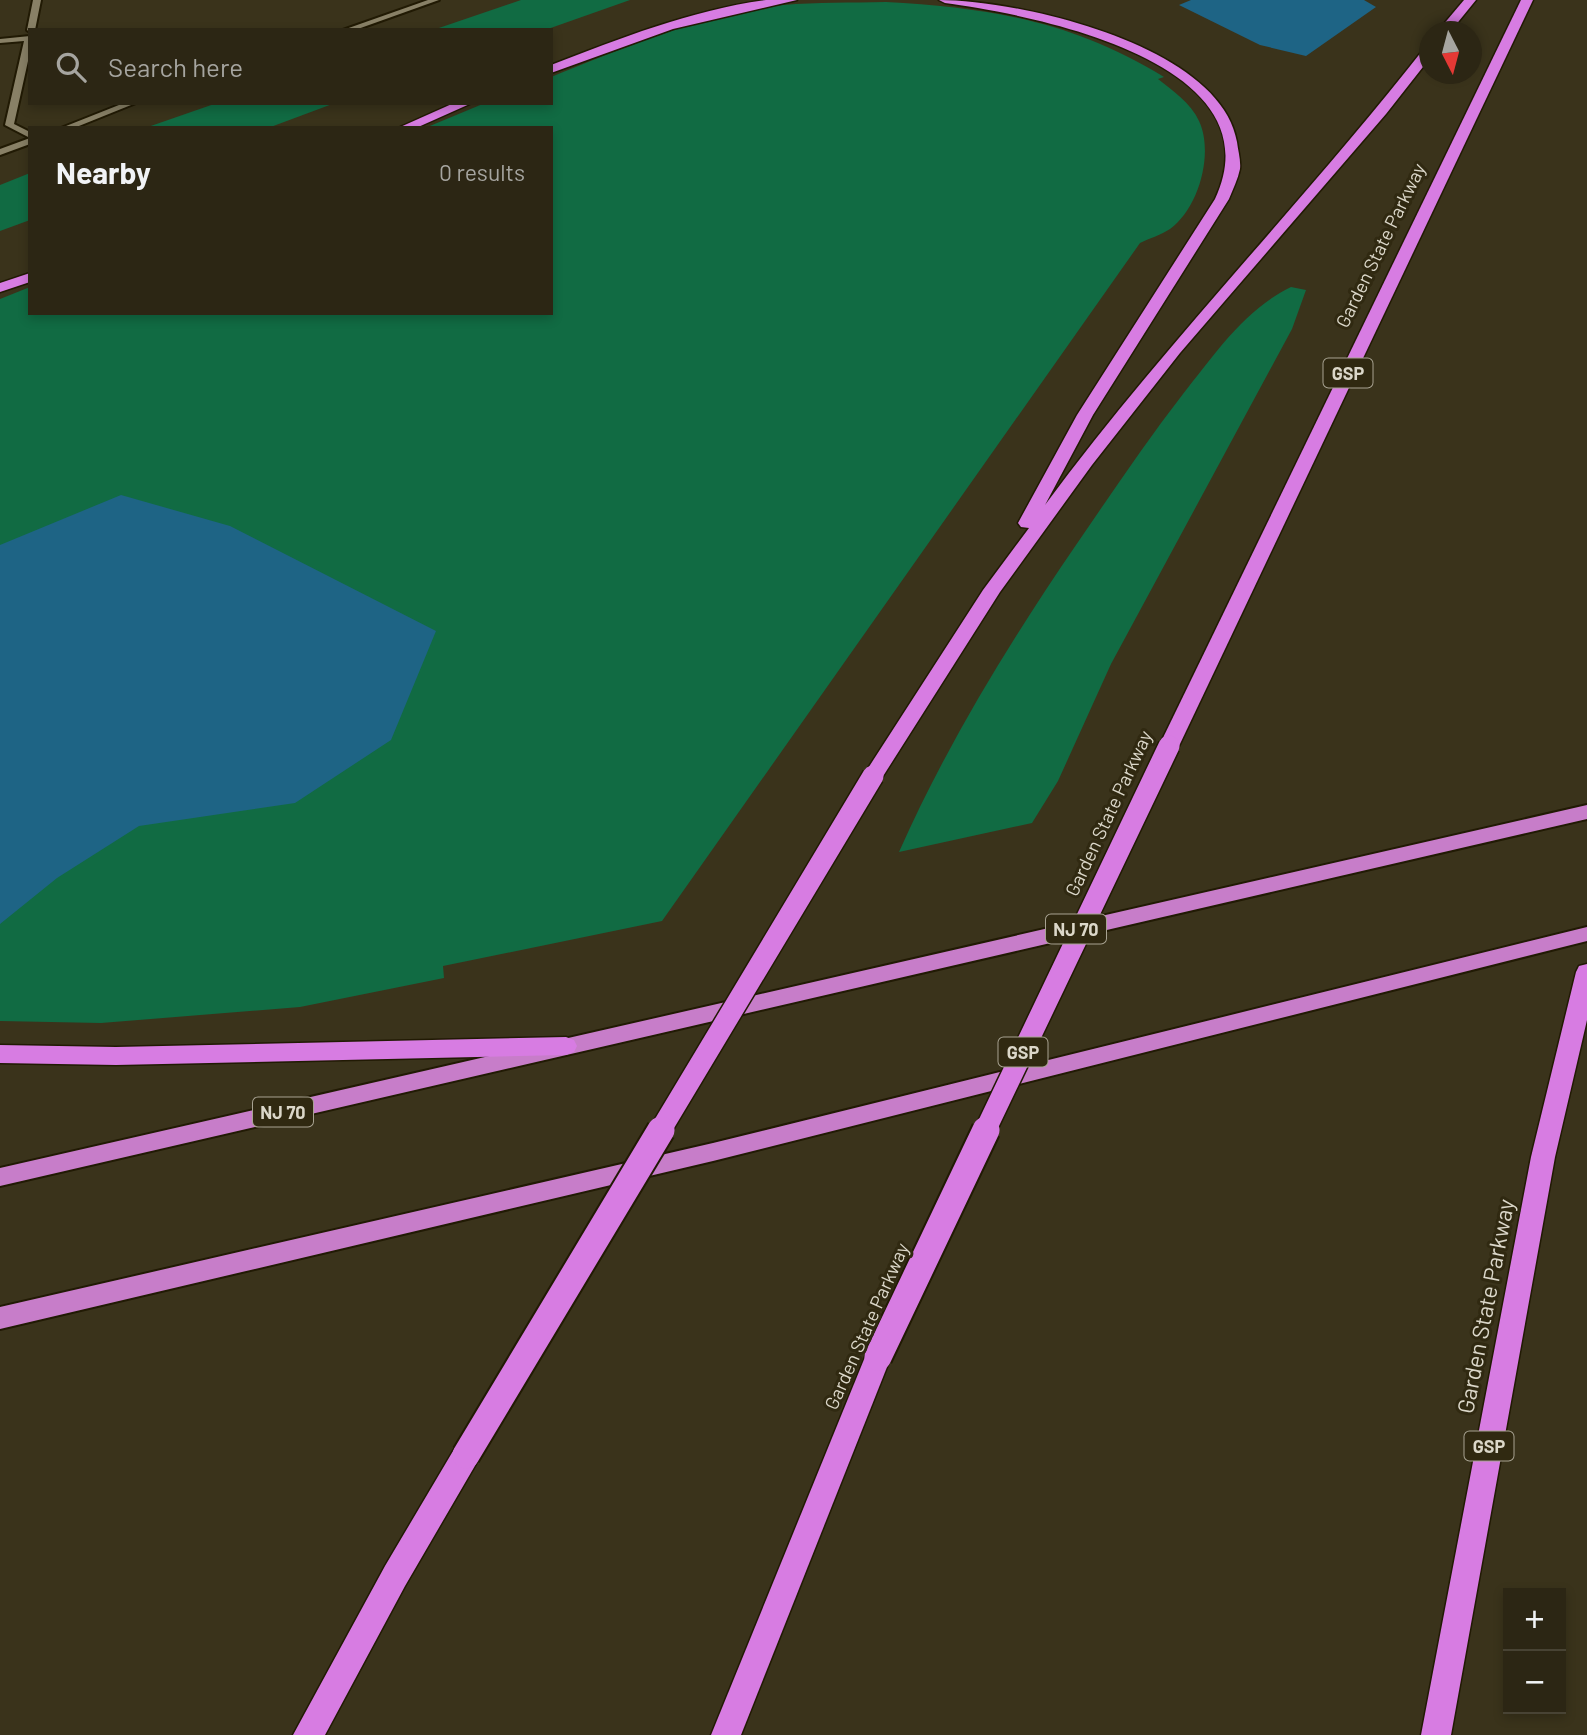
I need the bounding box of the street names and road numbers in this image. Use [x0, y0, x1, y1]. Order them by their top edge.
street label: Garden State Parkway [1330, 159, 1430, 331]
road number: GSP [1324, 358, 1372, 388]
street label: Garden State Parkway [1060, 726, 1157, 899]
road number: NJ 70 [1046, 914, 1106, 944]
road number: GSP [998, 1037, 1048, 1066]
road number: NJ 70 [253, 1098, 313, 1126]
street label: Garden State Parkway [1450, 1196, 1520, 1416]
street label: Garden State Parkway [819, 1239, 913, 1413]
road number: GSP [1464, 1432, 1514, 1461]

